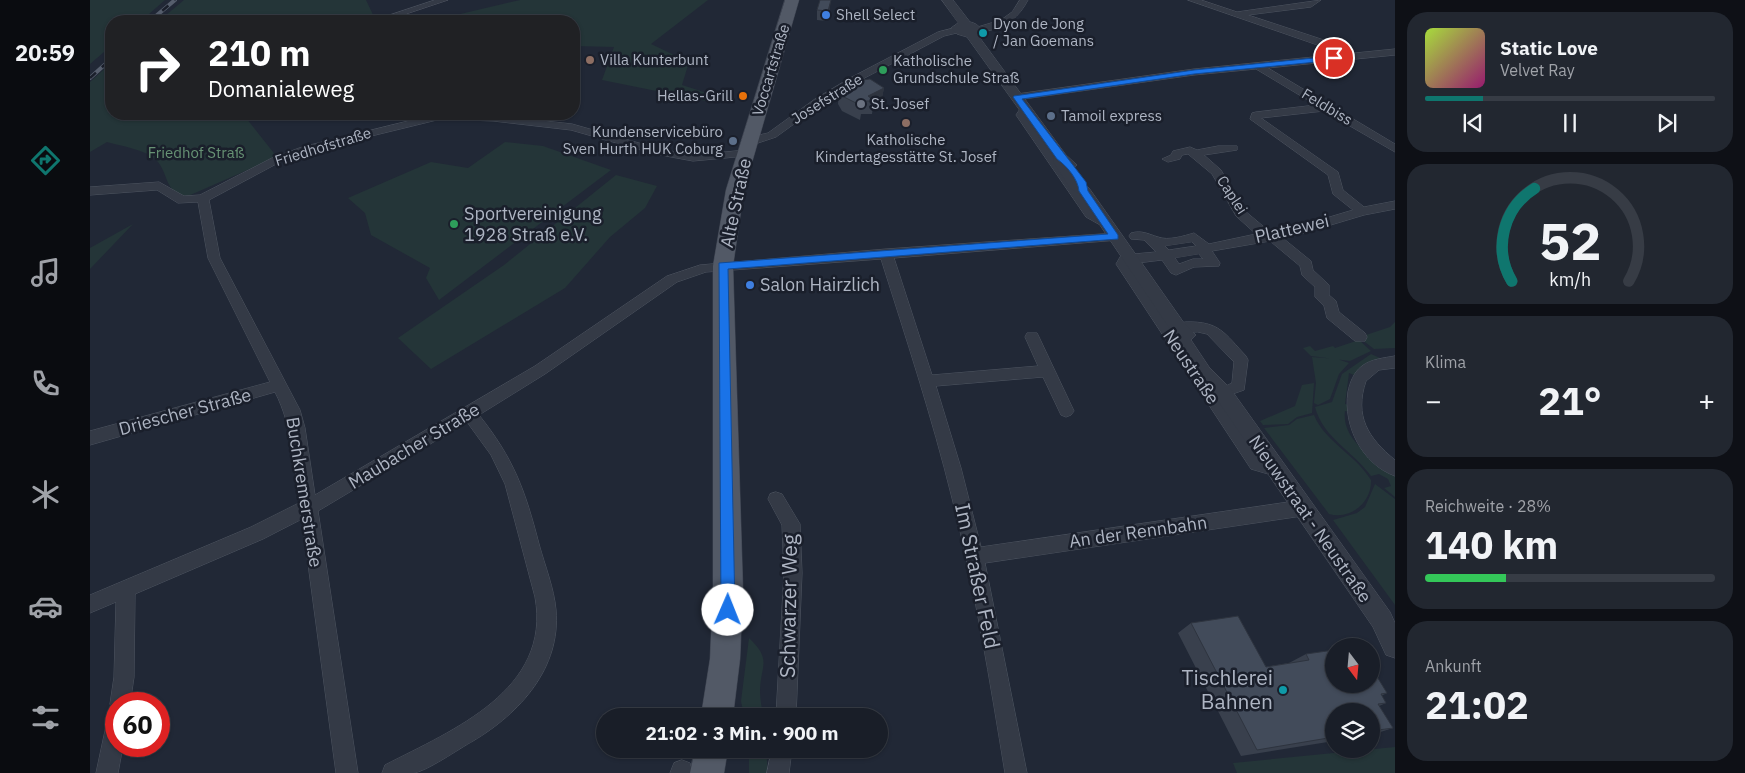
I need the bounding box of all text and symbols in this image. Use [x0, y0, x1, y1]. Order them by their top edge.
place label: Shell Select [836, 5, 915, 24]
marker: Shell Select [820, 9, 832, 21]
place label: Dyon de Jong / Jan Goemans [993, 14, 1094, 50]
street label: Voccartstraße [748, 22, 793, 118]
marker: Dyon de Jong / Jan Goemans [977, 27, 989, 39]
text: 210 m [208, 30, 311, 76]
icon: right [125, 35, 190, 100]
text: Static Love [1500, 36, 1598, 60]
pin [1313, 37, 1355, 79]
text: 20:59 [15, 38, 75, 67]
icon: arrive [1320, 44, 1348, 72]
place label: Villa Kunterbunt [600, 50, 709, 69]
place label: Katholische Grundschule Straß [893, 51, 1020, 87]
marker: Villa Kunterbunt [584, 54, 596, 66]
text: Velvet Ray [1500, 60, 1575, 80]
marker: Katholische Grundschule Straß [877, 64, 889, 76]
street label: Josefstraße [788, 69, 866, 128]
text: Domanialeweg [208, 74, 354, 103]
street label: Feldbiss [1298, 84, 1356, 129]
place label: Hellas-Grill [657, 86, 733, 105]
marker: Hellas-Grill [737, 90, 749, 102]
place label: St. Josef [871, 94, 929, 113]
marker: St. Josef [855, 98, 867, 110]
place label: Tamoil express [1061, 106, 1162, 125]
icon: previous [1459, 109, 1487, 137]
icon: pause [1556, 109, 1584, 137]
icon: next [1653, 109, 1681, 137]
marker: Tamoil express [1045, 110, 1057, 122]
marker: Katholische Kindertagesstätte St. Josef [900, 117, 912, 129]
place label: Kundenservicebüro Sven Hurth HUK Coburg [563, 122, 723, 158]
street label: Friedhofstraße [272, 123, 373, 170]
place label: Katholische Kindertagesstätte St. Josef [815, 130, 997, 166]
marker: Kundenservicebüro Sven Hurth HUK Coburg [727, 135, 739, 147]
icon: directions [28, 143, 63, 178]
park label: Friedhof Straß [148, 143, 245, 162]
street label: Alte Straße [715, 156, 756, 250]
street label: Caplei [1213, 172, 1252, 218]
place label: Sportvereinigung 1928 Straß e.V. [464, 202, 602, 246]
text: 52 [1539, 207, 1601, 274]
street label: Plattewei [1252, 209, 1331, 248]
marker: Sportvereinigung 1928 Straß e.V. [448, 218, 460, 230]
icon: music [28, 255, 63, 290]
text: km/h [1549, 268, 1591, 291]
place label: Salon Hairzlich [760, 273, 880, 296]
marker: Salon Hairzlich [744, 279, 756, 291]
street label: Neustraße [1158, 325, 1225, 409]
text: Klima [1425, 352, 1466, 372]
icon: phone [28, 366, 63, 401]
text: 21° [1538, 376, 1602, 425]
text: − [1425, 382, 1442, 419]
text: + [1698, 382, 1715, 419]
street label: Driescher Straße [116, 383, 254, 440]
street label: Maubacher Straße [344, 397, 484, 494]
street label: Buchkremerstraße [281, 415, 328, 569]
street label: Nieuwstraat - Neustraße [1244, 431, 1377, 607]
icon: climate [28, 477, 63, 512]
text: Reichweite · 28% [1425, 496, 1551, 516]
street label: Im Straßer Feld [949, 500, 1007, 651]
street label: An der Rennbahn [1067, 510, 1208, 553]
text: 140 km [1425, 520, 1558, 569]
street label: Schwarzer Weg [773, 534, 803, 678]
position arrow [701, 583, 753, 635]
icon: car [28, 589, 63, 624]
north arrow [1325, 638, 1380, 692]
map controls [1325, 638, 1380, 758]
text: Ankunft [1425, 656, 1482, 676]
place label: Tischlerei Bahnen [1181, 663, 1273, 715]
text: 21:02 [1425, 680, 1529, 729]
marker: Tischlerei Bahnen [1277, 684, 1289, 696]
speed limit sign: 60 [105, 692, 170, 757]
icon: filters [28, 700, 63, 735]
button: layers [1325, 703, 1380, 758]
text: 21:02 · 3 Min. · 900 m [645, 721, 839, 745]

